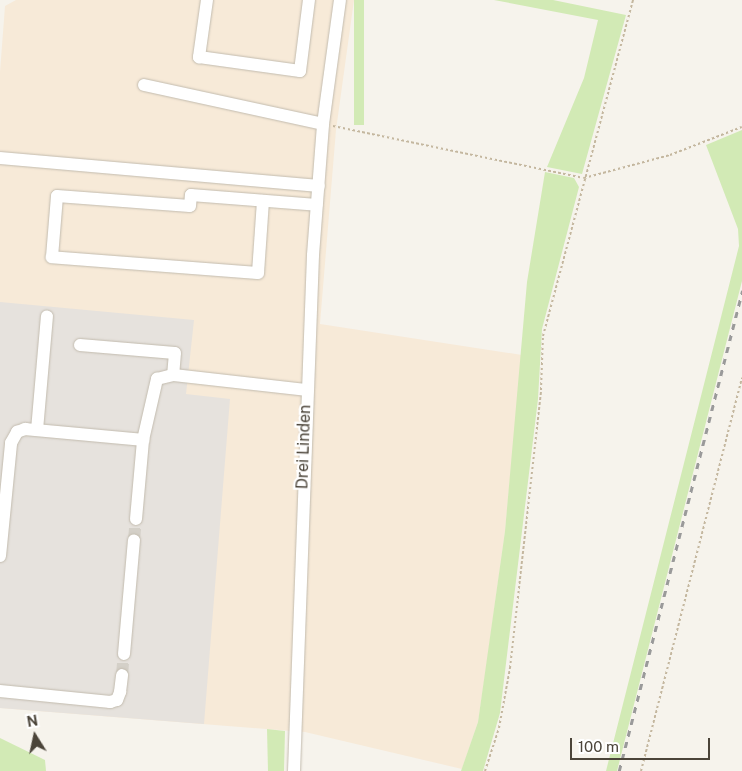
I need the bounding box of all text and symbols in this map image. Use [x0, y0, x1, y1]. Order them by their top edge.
street label: Drei Linden [293, 404, 315, 490]
north arrow [10, 711, 60, 761]
text: N [26, 712, 39, 730]
scale bar [572, 728, 712, 760]
text: 100 m [578, 738, 619, 755]

